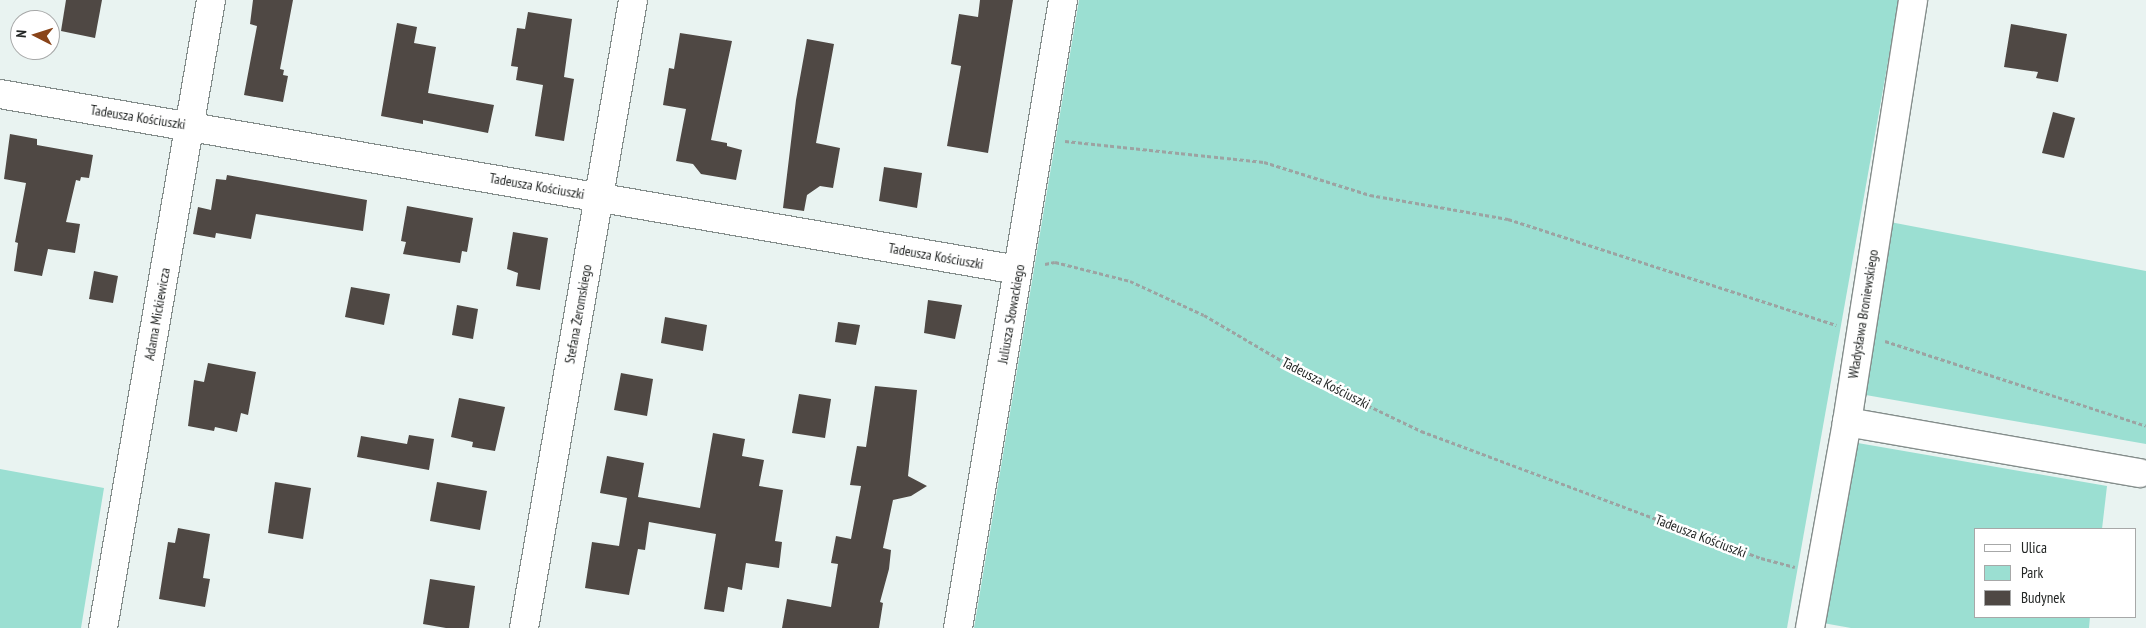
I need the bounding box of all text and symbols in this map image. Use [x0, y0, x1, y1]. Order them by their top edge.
north arrow [10, 10, 60, 60]
text: N [12, 29, 30, 38]
street label: Tadeusza Kościuszki [89, 101, 187, 133]
street label: Tadeusza Kościuszki [488, 169, 586, 203]
street label: Tadeusza Kościuszki [887, 239, 985, 273]
street label: Władysława Broniewskiego [1844, 248, 1882, 380]
street label: Stefana Żeromskiego [561, 263, 595, 365]
street label: Juliusza Słowackiego [994, 263, 1028, 365]
street label: Adama Mickiewicza [141, 266, 173, 362]
street label: Tadeusza Kościuszki [1279, 354, 1373, 412]
street label: Tadeusza Kościuszki [1653, 511, 1749, 561]
legend [1974, 528, 2136, 618]
text: Ulica [2021, 538, 2047, 557]
text: Park [2021, 563, 2043, 582]
text: Budynek [2021, 588, 2065, 607]

